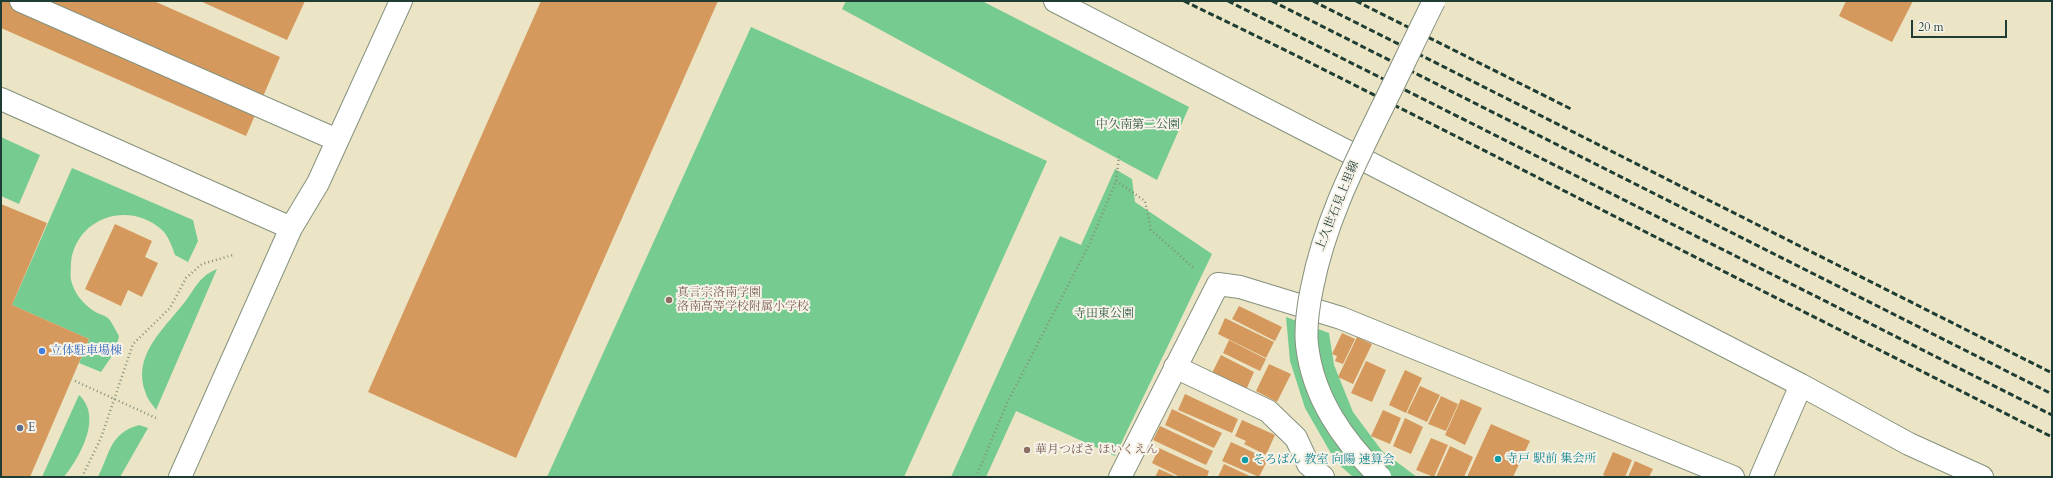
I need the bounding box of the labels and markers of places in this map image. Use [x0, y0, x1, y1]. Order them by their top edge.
place label: 真言宗洛南学園 洛南高等学校附属小学校 [677, 286, 809, 314]
marker: 真言宗洛南学園 洛南高等学校附属小学校 [664, 295, 674, 305]
place label: 立体駐車場棟 [50, 344, 122, 358]
marker: 立体駐車場棟 [37, 346, 47, 356]
place label: E [28, 421, 35, 435]
marker: E [15, 423, 25, 433]
place label: 華月つばさ ほいくえん [1035, 443, 1158, 457]
marker: 華月つばさ ほいくえん [1022, 445, 1032, 455]
place label: 寺戸 駅前 集会所 [1506, 452, 1596, 466]
place label: そろばん 教室 向陽 速算会 [1253, 453, 1395, 467]
marker: 寺戸 駅前 集会所 [1493, 454, 1503, 464]
marker: そろばん 教室 向陽 速算会 [1240, 455, 1250, 465]

